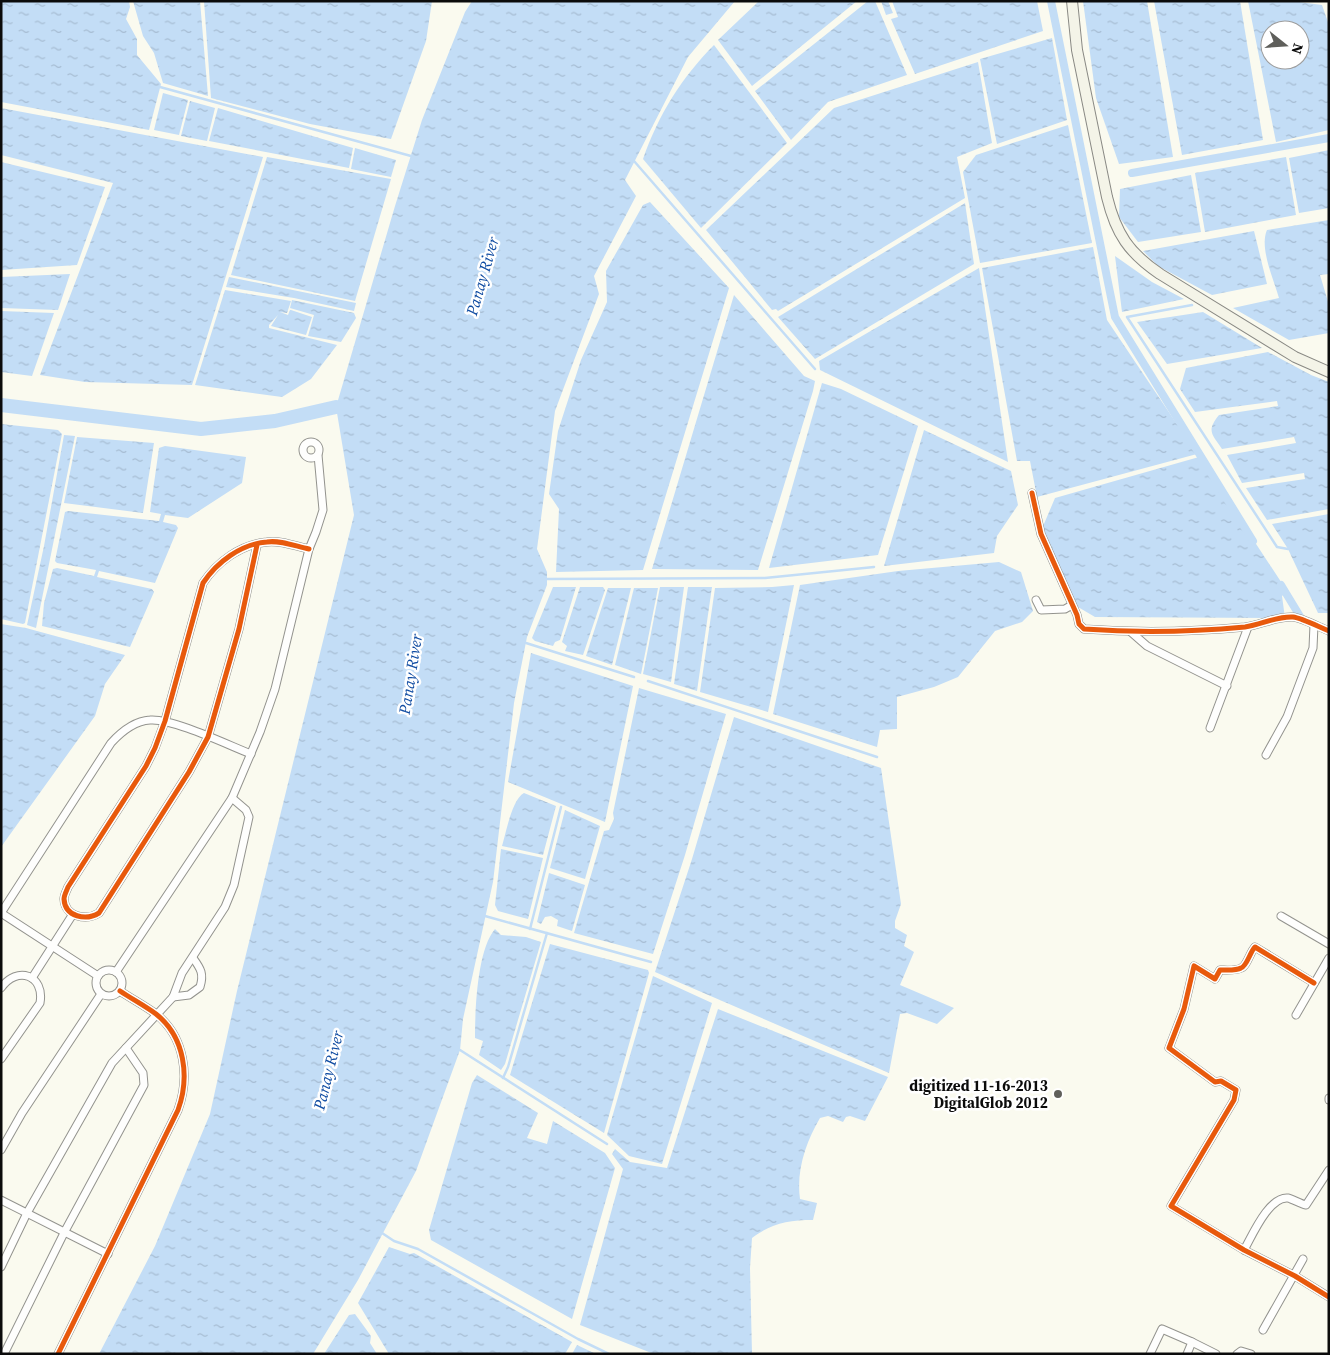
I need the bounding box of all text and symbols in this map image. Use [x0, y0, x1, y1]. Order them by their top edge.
north arrow [1260, 20, 1310, 70]
text: N [1286, 41, 1308, 57]
water label: Panay River [460, 234, 504, 319]
water label: Panay River [393, 632, 427, 717]
water label: Panay River [307, 1028, 349, 1113]
place label: digitized 11-16-2013 DigitalGlob 2012 [909, 1075, 1048, 1113]
marker: digitized 11-16-2013 DigitalGlob 2012 [1052, 1088, 1064, 1100]

